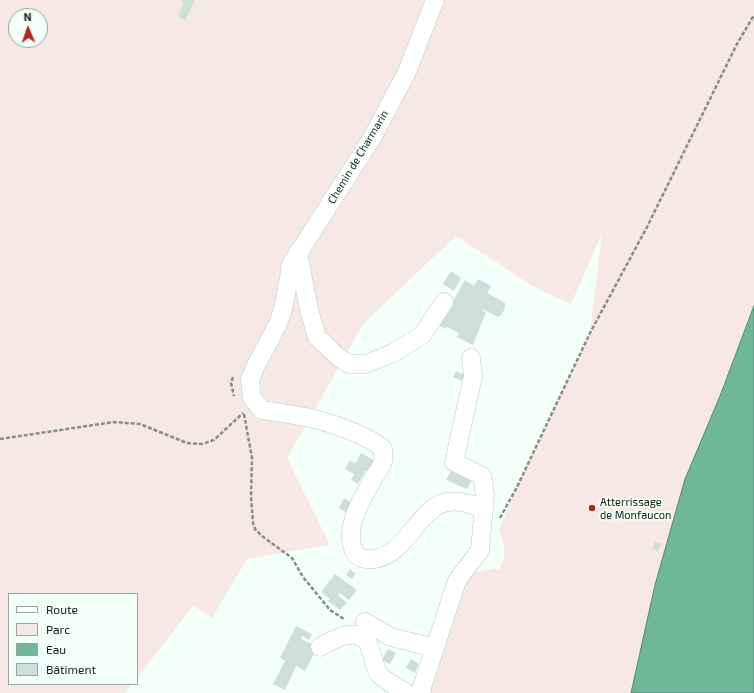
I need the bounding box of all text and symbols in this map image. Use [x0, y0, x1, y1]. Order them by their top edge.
north arrow [8, 8, 48, 48]
text: N [23, 10, 32, 23]
street label: Chemin de Charmarin [325, 108, 391, 206]
place label: Atterrissage de Monfaucon [600, 495, 671, 521]
marker: Atterrissage de Monfaucon [587, 503, 597, 513]
legend [8, 593, 138, 685]
text: Route [46, 602, 78, 616]
text: Parc [46, 622, 70, 636]
text: Eau [46, 642, 66, 656]
text: Bâtiment [46, 662, 96, 676]

